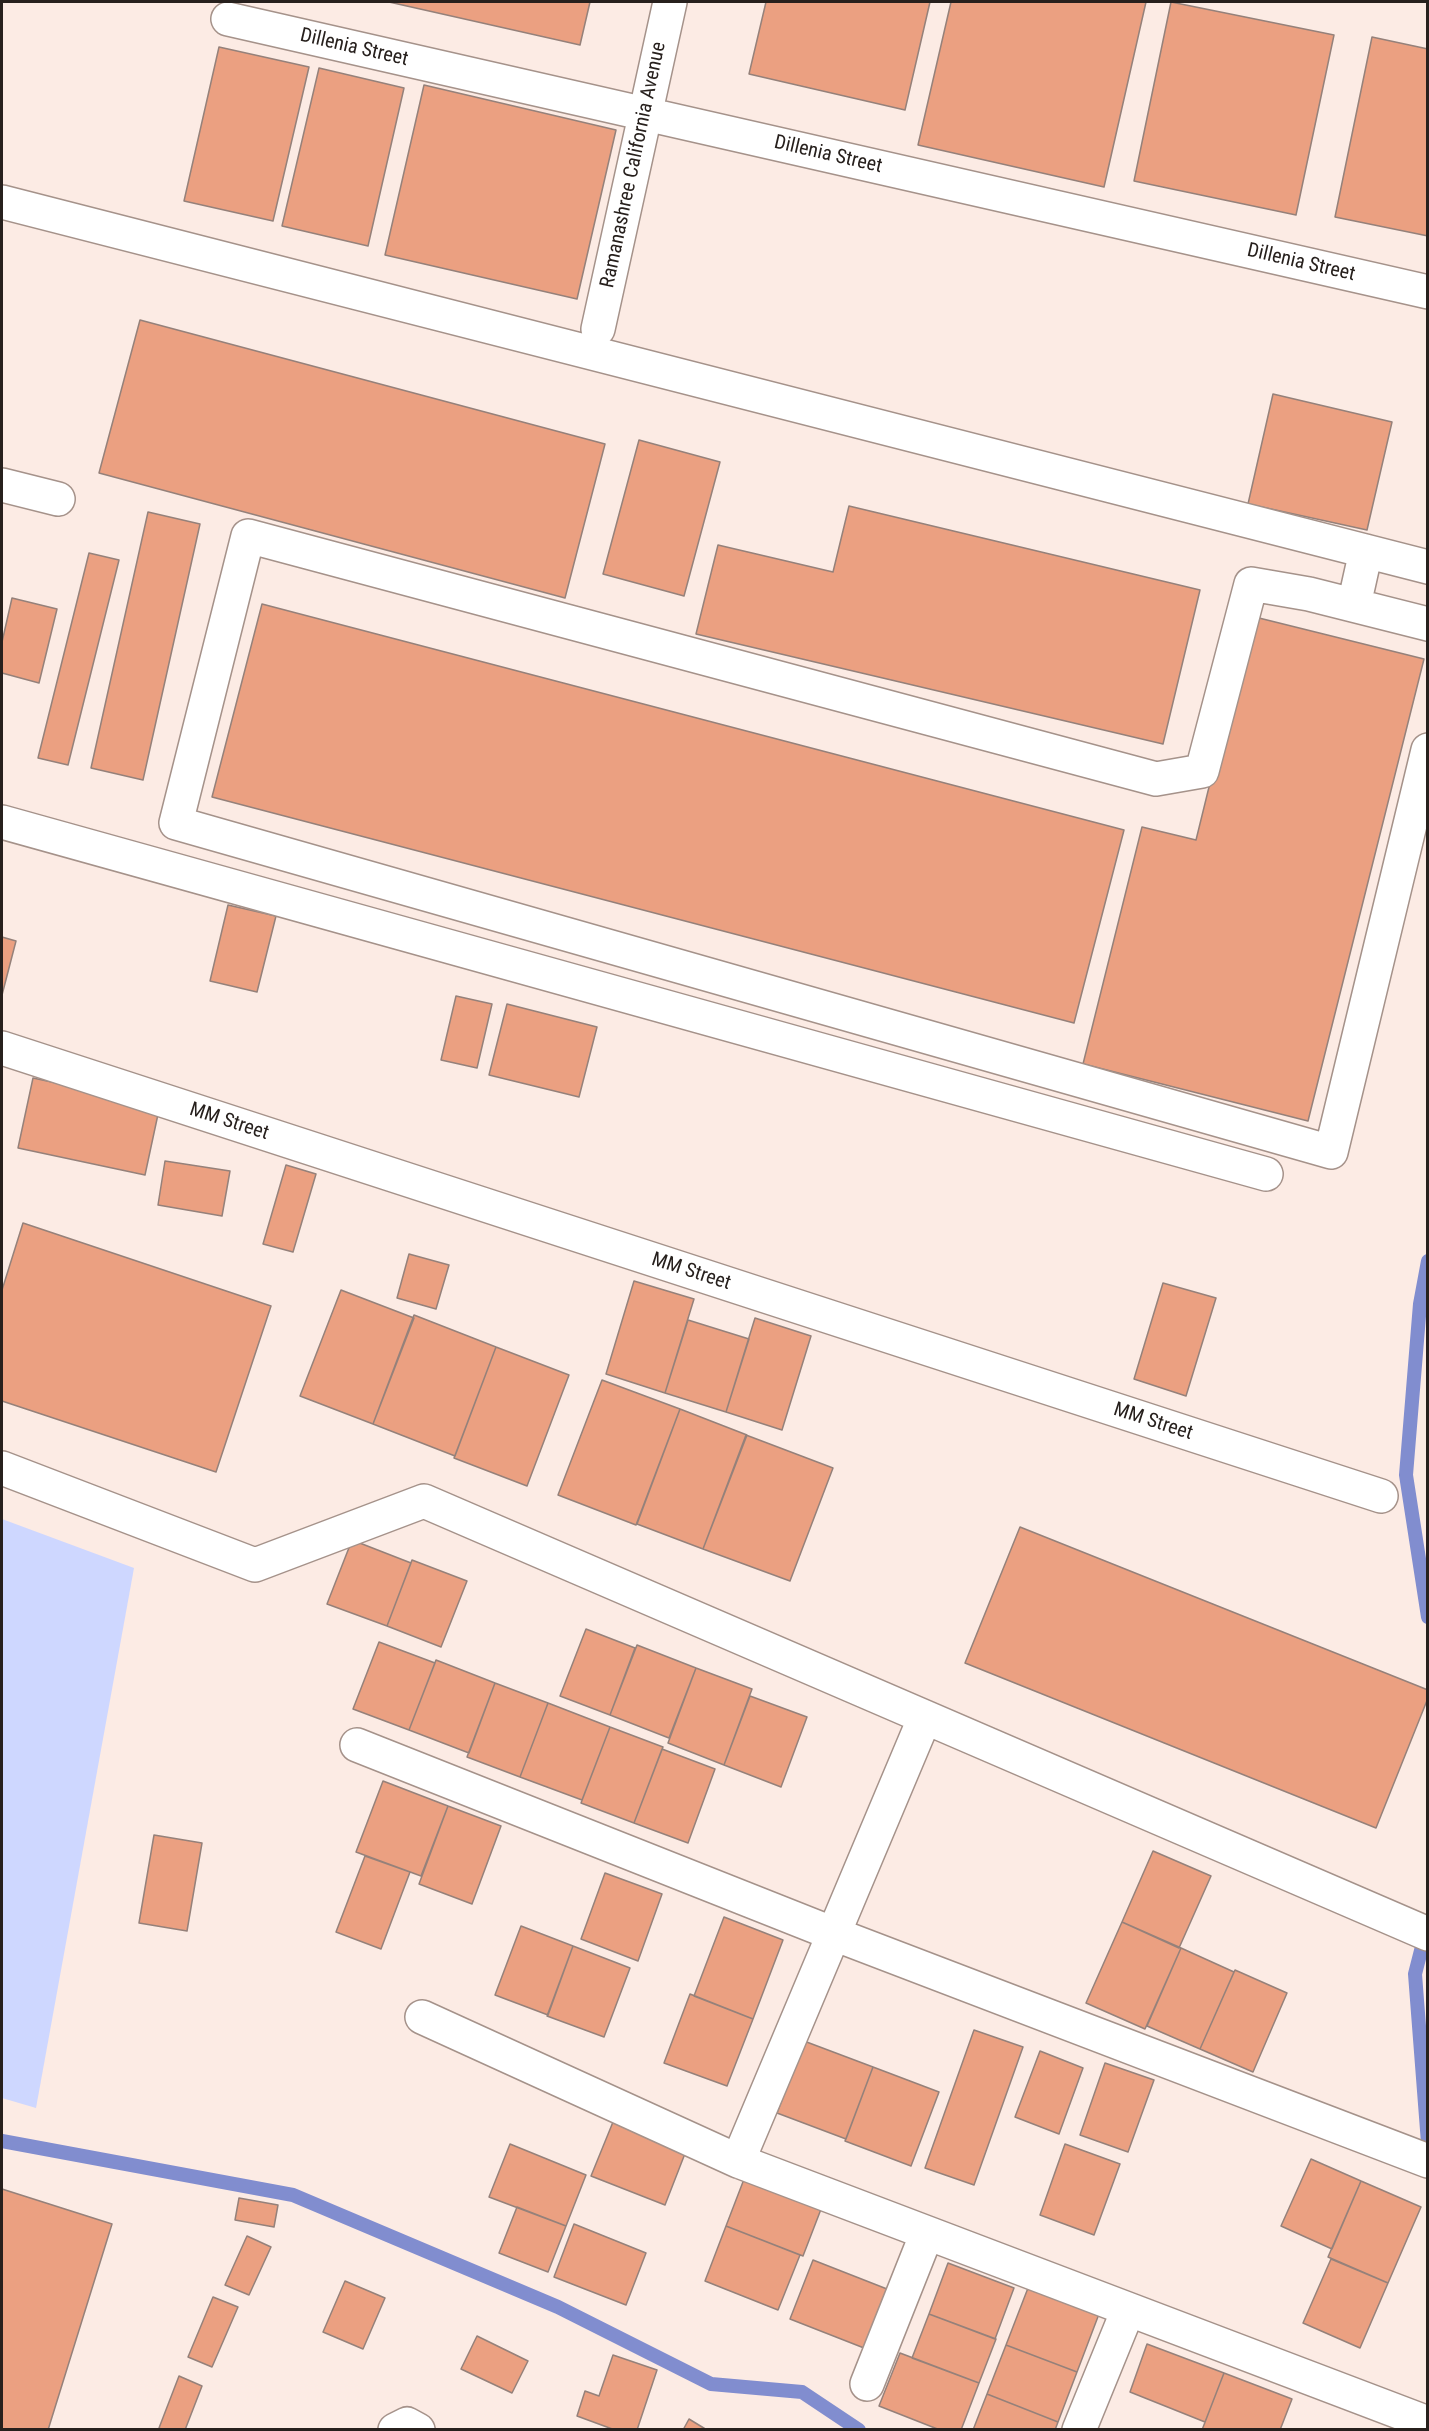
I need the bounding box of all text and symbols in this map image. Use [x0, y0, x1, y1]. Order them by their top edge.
street label: Dillenia Street [298, 24, 410, 72]
street label: Ramanashree California Avenue [596, 40, 672, 290]
street label: Dillenia Street [772, 131, 884, 179]
street label: Dillenia Street [1245, 239, 1357, 287]
street label: MM Street [186, 1098, 272, 1146]
street label: MM Street [648, 1248, 734, 1296]
street label: MM Street [1110, 1398, 1196, 1446]

